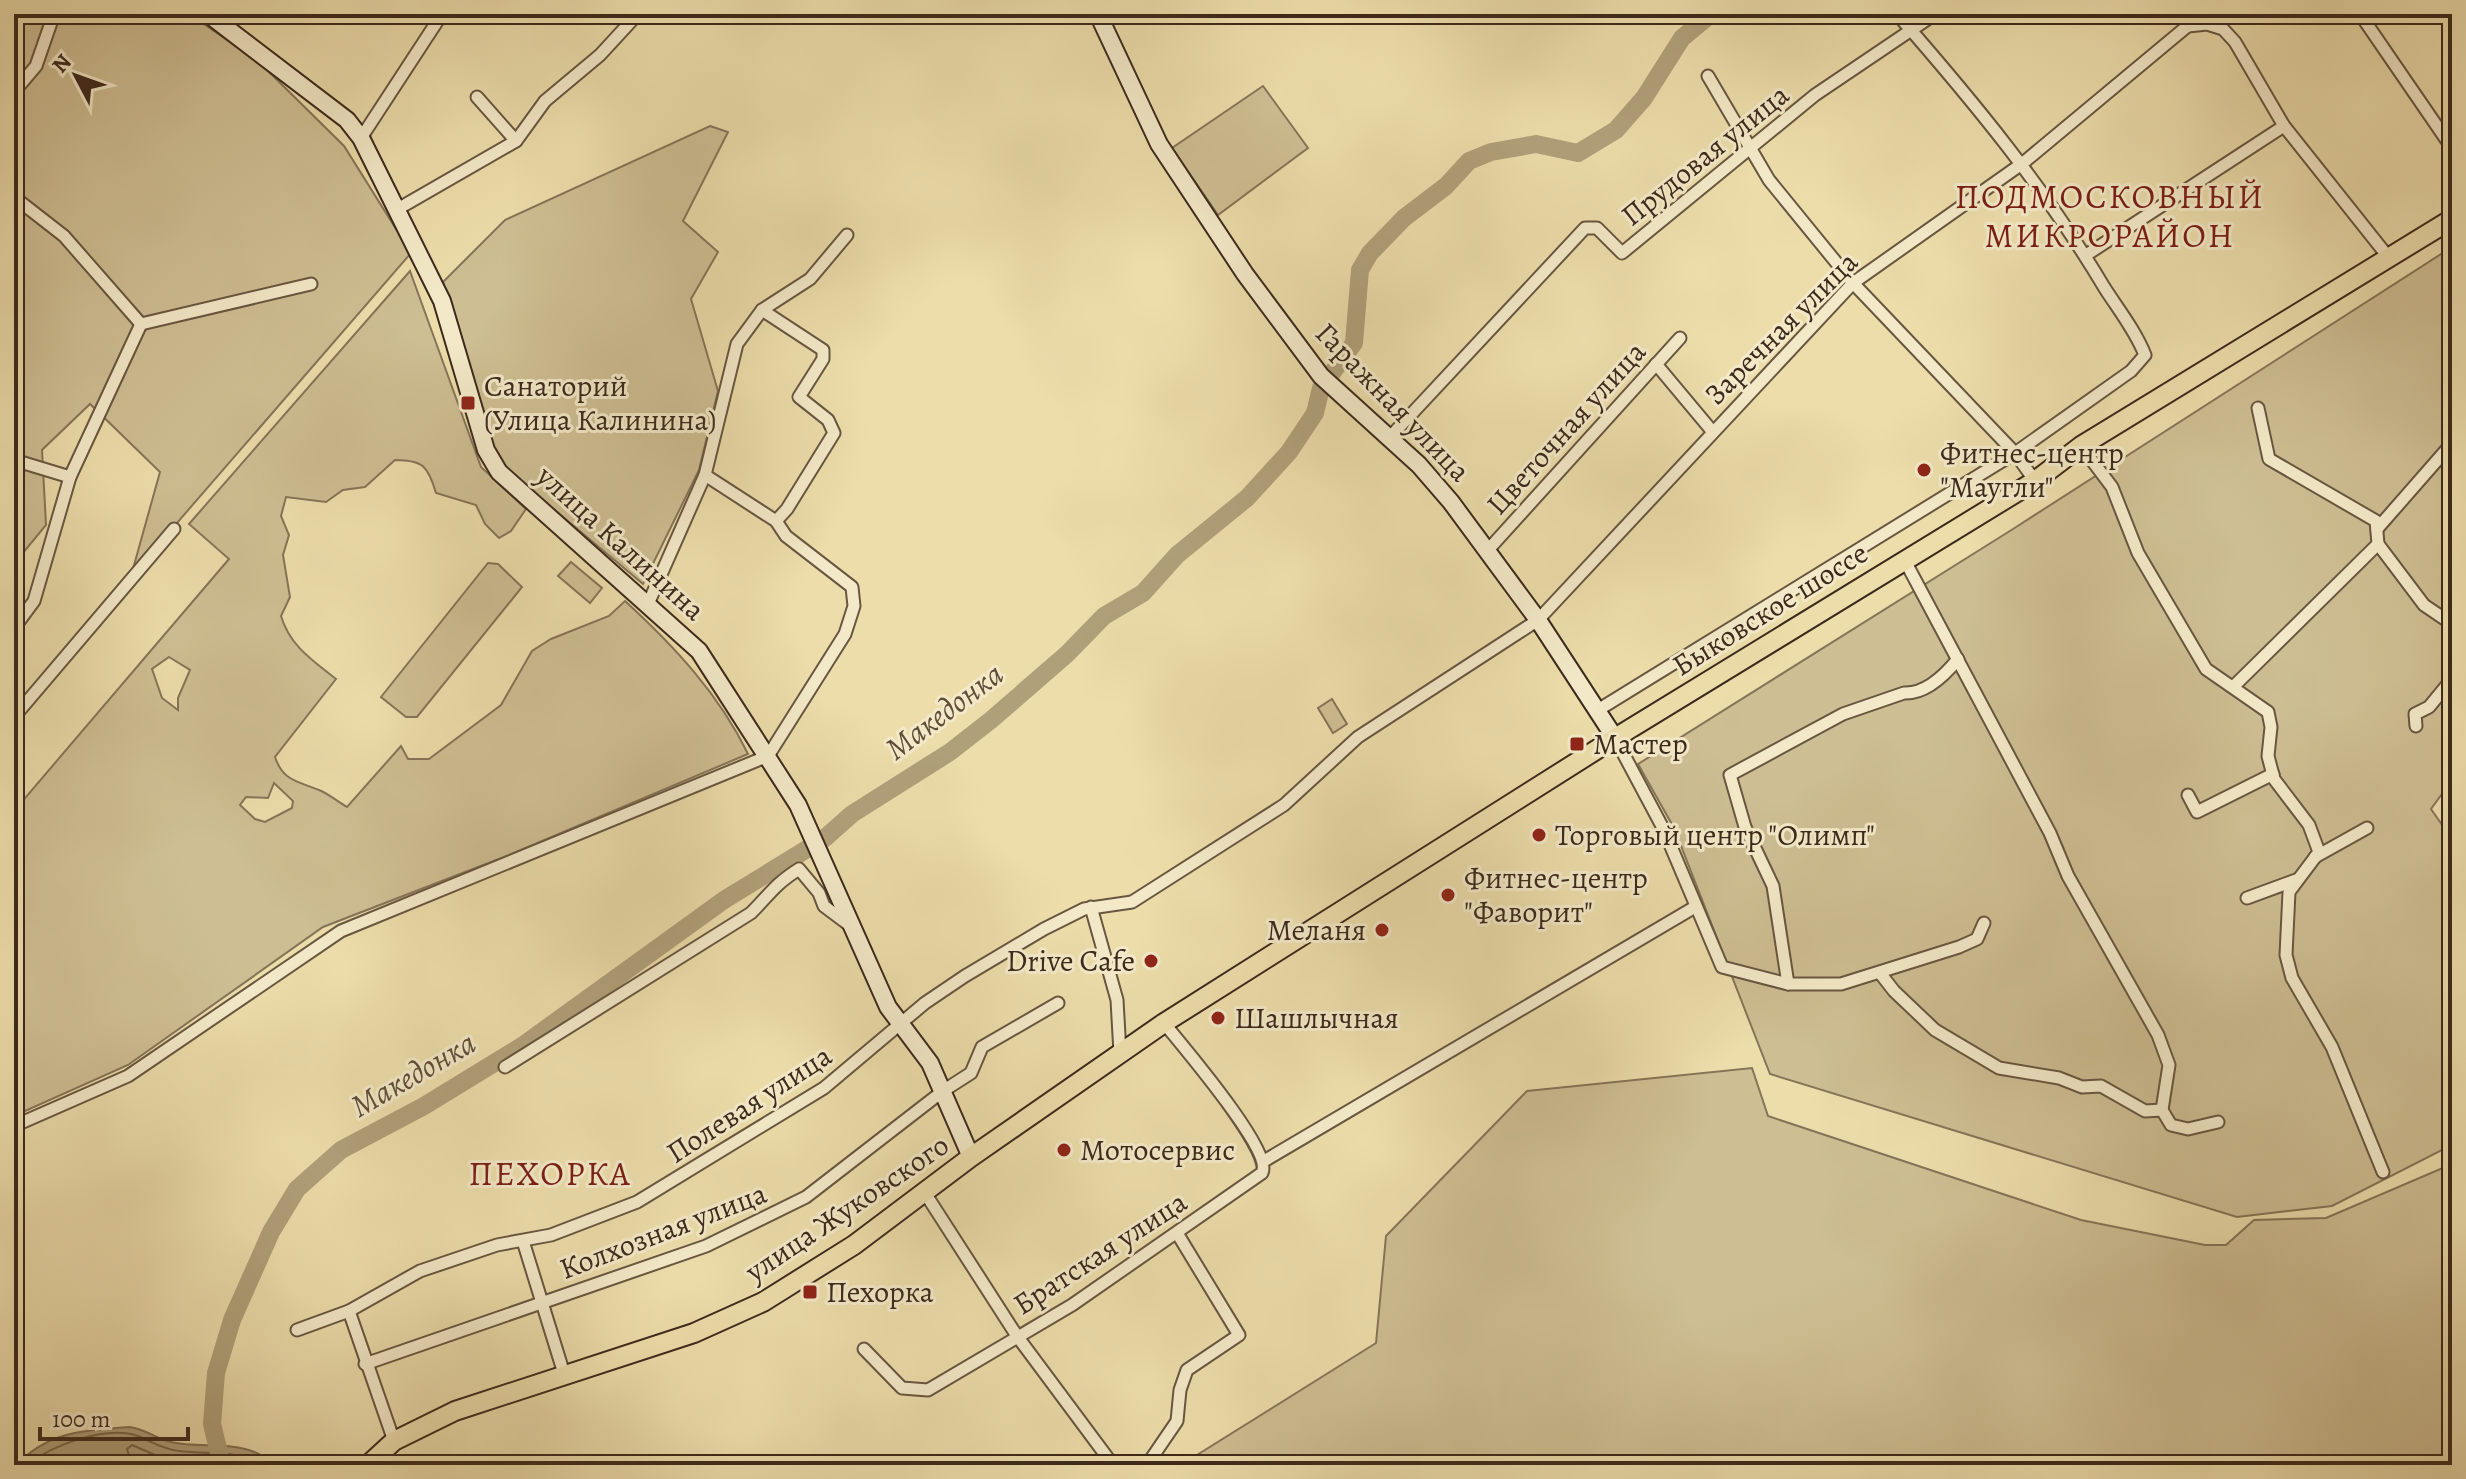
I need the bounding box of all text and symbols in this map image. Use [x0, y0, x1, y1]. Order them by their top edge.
north arrow [36, 36, 116, 116]
text: N [45, 48, 78, 79]
street label: Прудовая улица [1613, 75, 1797, 235]
district label: ПОДМОСКОВНЫЙ МИКРОРАЙОН [1955, 173, 2265, 259]
street label: Заречная улица [1696, 242, 1867, 413]
street label: Гаражная улица [1307, 314, 1480, 491]
street label: Цветочная улица [1477, 333, 1655, 523]
place label: Санаторий (Улица Калинина) [484, 366, 716, 440]
marker: Санаторий (Улица Калинина) [459, 394, 477, 412]
place label: Фитнес-центр "Маугли" [1940, 433, 2124, 507]
street label: улица Калинина [527, 456, 714, 630]
marker: Фитнес-центр "Маугли" [1915, 461, 1933, 479]
street label: Быковское шоссе [1665, 533, 1875, 685]
water label: Македонка [876, 652, 1012, 770]
place label: Мастер [1593, 724, 1688, 764]
marker: Мастер [1568, 735, 1586, 753]
place label: Торговый центр "Олимп" [1555, 815, 1875, 855]
marker: Торговый центр "Олимп" [1530, 826, 1548, 844]
place label: Фитнес-центр "Фаворит" [1464, 858, 1648, 932]
marker: Фитнес-центр "Фаворит" [1439, 886, 1457, 904]
place label: Меланя [1267, 910, 1366, 950]
marker: Меланя [1373, 921, 1391, 939]
place label: Drive Cafe [1006, 941, 1135, 981]
marker: Drive Cafe [1142, 952, 1160, 970]
place label: Шашлычная [1234, 998, 1399, 1038]
marker: Шашлычная [1209, 1009, 1227, 1027]
water label: Македонка [342, 1020, 484, 1128]
street label: Полевая улица [659, 1036, 840, 1172]
street label: улица Жуковского [736, 1125, 957, 1292]
place label: Мотосервис [1080, 1130, 1235, 1170]
marker: Мотосервис [1055, 1141, 1073, 1159]
district label: ПЕХОРКА [468, 1150, 632, 1197]
street label: Колхозная улица [554, 1173, 772, 1289]
street label: Братская улица [1005, 1182, 1195, 1324]
place label: Пехорка [826, 1272, 934, 1312]
marker: Пехорка [801, 1283, 819, 1301]
scale bar [40, 1391, 188, 1441]
text: 100 m [52, 1403, 111, 1435]

